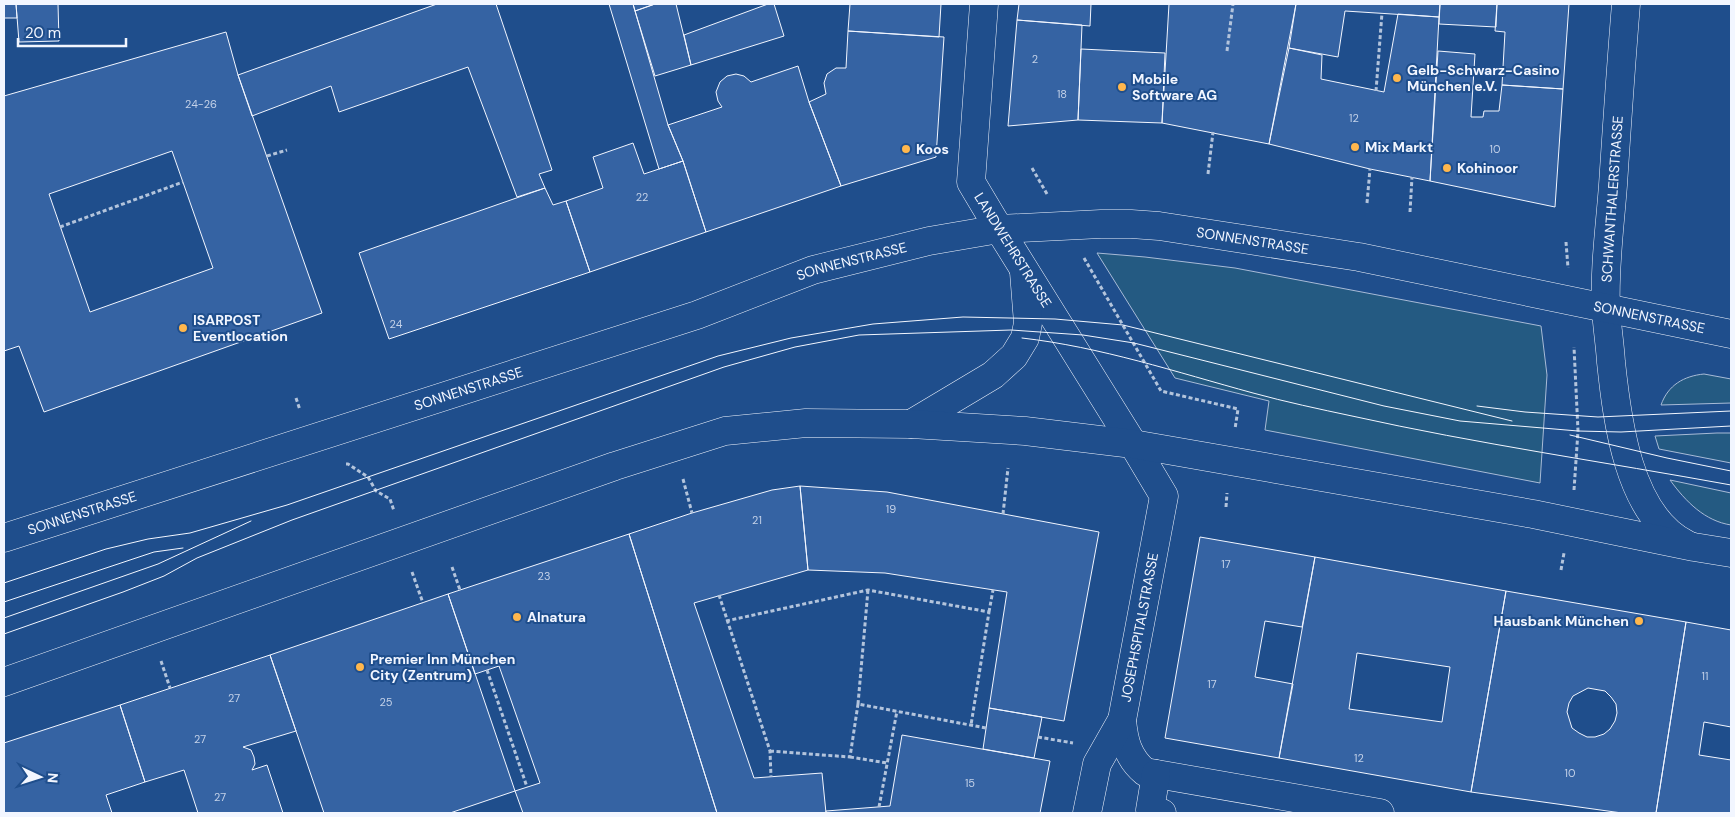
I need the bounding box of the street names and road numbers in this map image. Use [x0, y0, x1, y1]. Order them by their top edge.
street label: SCHWANTHALERSTRASSE [1597, 115, 1627, 283]
street label: LANDWEHRSTRASSE [970, 189, 1056, 311]
street label: SONNENSTRASSE [1195, 223, 1310, 258]
street label: SONNENSTRASSE [794, 238, 909, 285]
street label: SONNENSTRASSE [1592, 297, 1707, 337]
street label: SONNENSTRASSE [412, 363, 525, 414]
street label: SONNENSTRASSE [25, 487, 139, 539]
street label: JOSEPHSPITALSTRASSE [1117, 551, 1162, 703]

